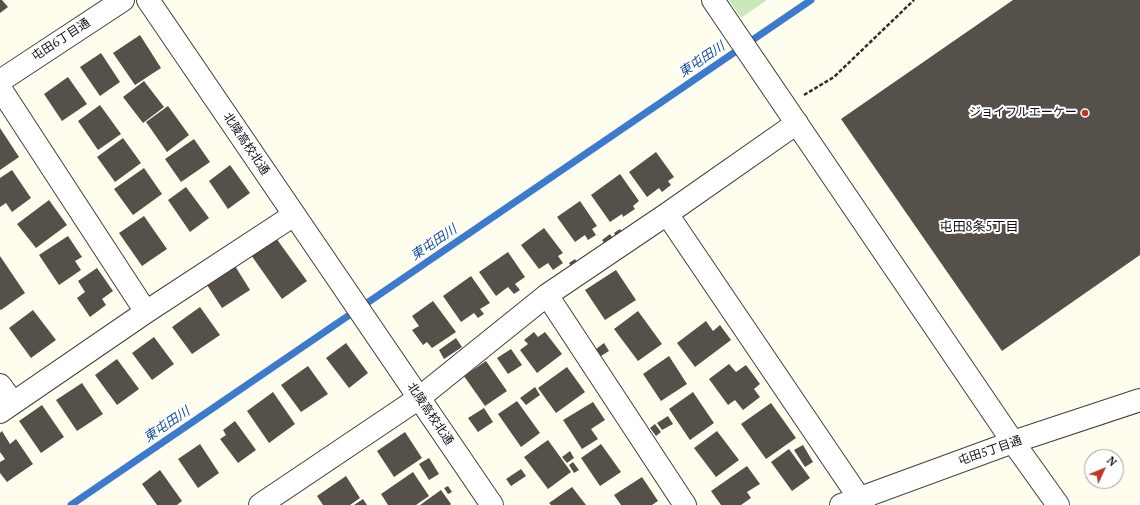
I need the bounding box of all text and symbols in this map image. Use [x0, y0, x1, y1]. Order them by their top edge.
street label: 屯田6丁目通 [29, 16, 93, 64]
water label: 東屯田川 [676, 39, 728, 81]
place label: ジョイフルエーケー [969, 106, 1077, 120]
marker: ジョイフルエーケー [1080, 108, 1090, 118]
street label: 北陵高校北通 [220, 110, 272, 178]
district label: 屯田8条5丁目 [940, 219, 1018, 235]
water label: 東屯田川 [408, 222, 460, 264]
street label: 北陵高校北通 [404, 380, 456, 448]
water label: 東屯田川 [141, 404, 193, 446]
street label: 屯田5丁目通 [956, 433, 1024, 469]
north arrow [1084, 449, 1124, 489]
text: N [1104, 453, 1120, 469]

